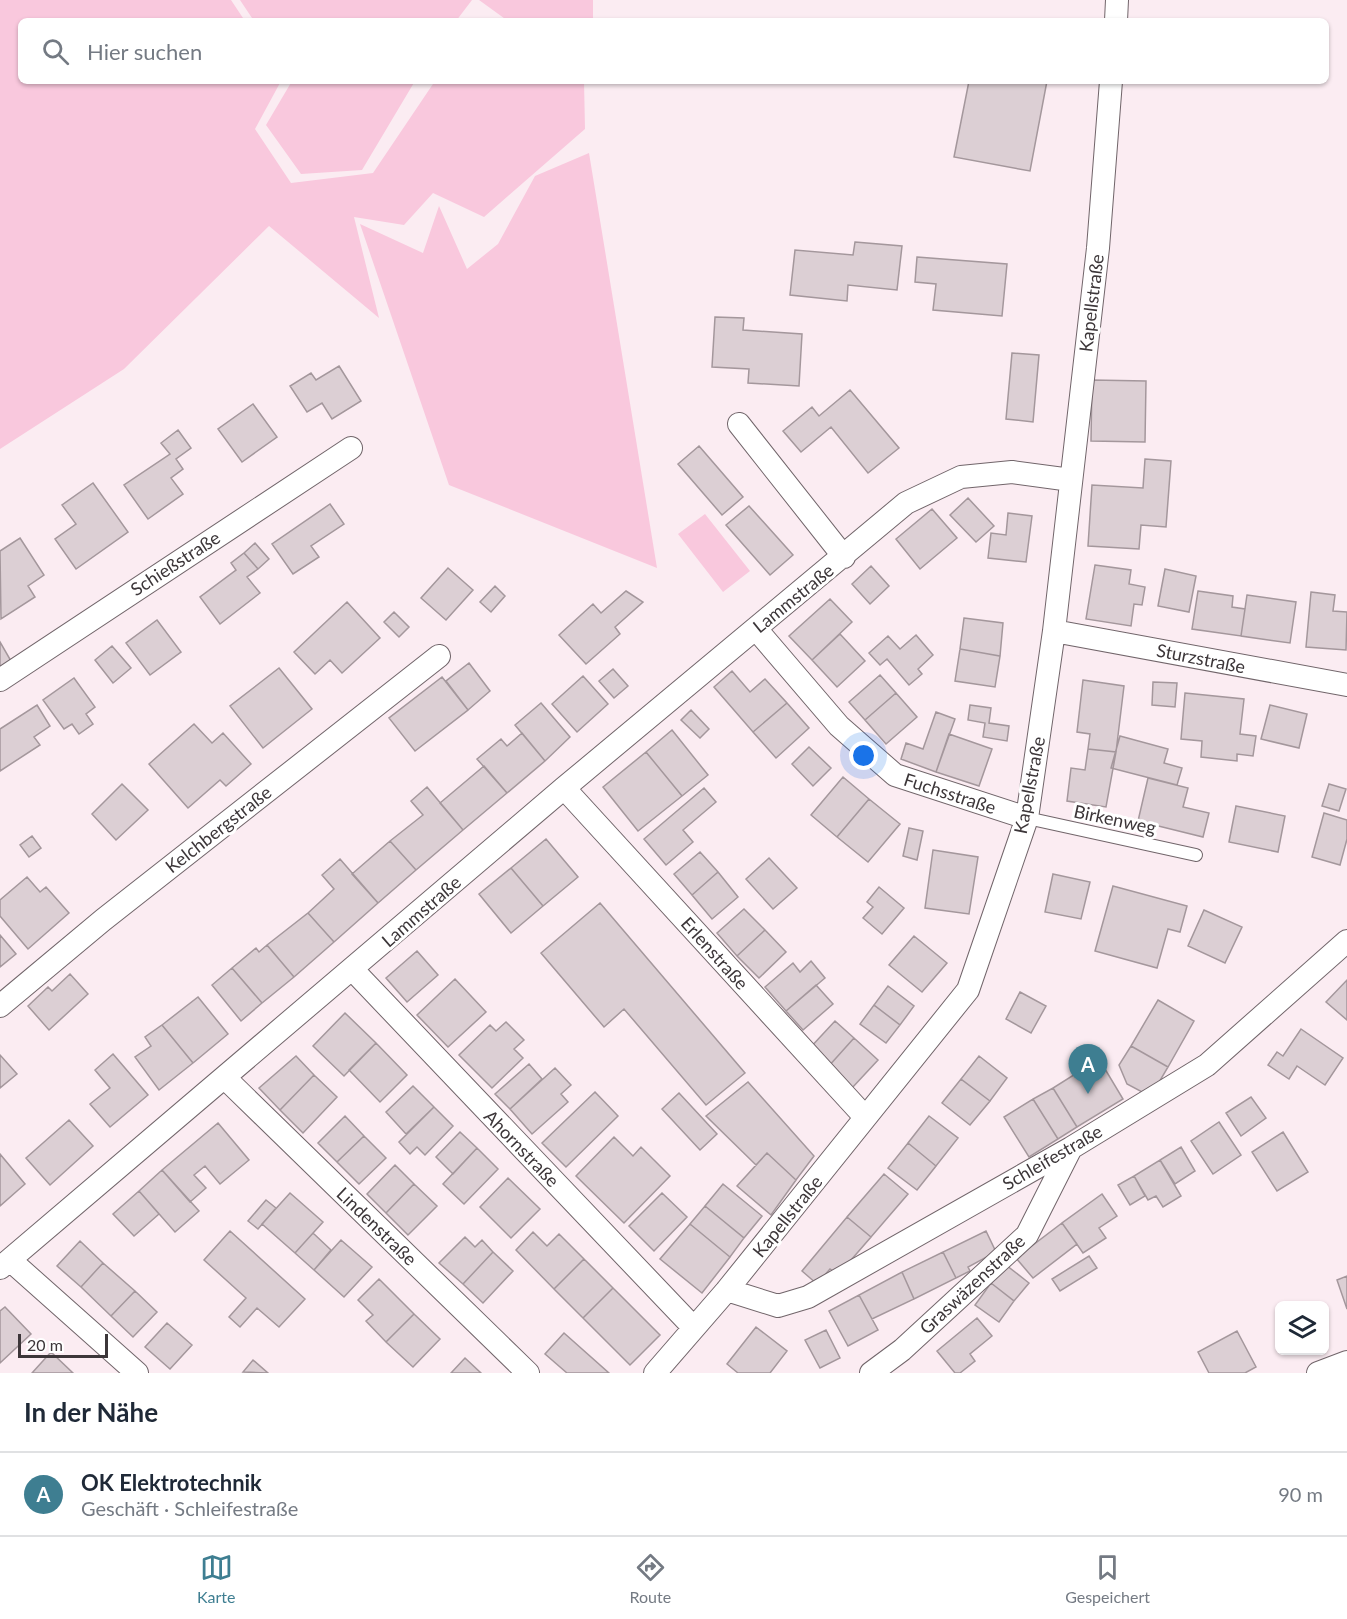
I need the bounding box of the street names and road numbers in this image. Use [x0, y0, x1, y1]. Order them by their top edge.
street label: Kapellstraße [1074, 253, 1108, 353]
street label: Schießstraße [126, 526, 224, 600]
street label: Lammstraße [748, 559, 838, 637]
street label: Sturzstraße [1155, 639, 1247, 677]
street label: Kapellstraße [1009, 735, 1049, 835]
street label: Fuchsstraße [901, 768, 999, 818]
street label: Kelchbergstraße [161, 781, 275, 877]
street label: Birkenweg [1072, 800, 1158, 838]
street label: Lammstraße [377, 871, 465, 951]
street label: Erlenstraße [677, 912, 753, 994]
street label: Ahornstraße [480, 1105, 564, 1191]
street label: Schleifestraße [998, 1120, 1106, 1194]
street label: Kapellstraße [747, 1171, 827, 1261]
street label: Lindenstraße [332, 1182, 422, 1270]
street label: Graswäzenstraße [915, 1230, 1029, 1338]

